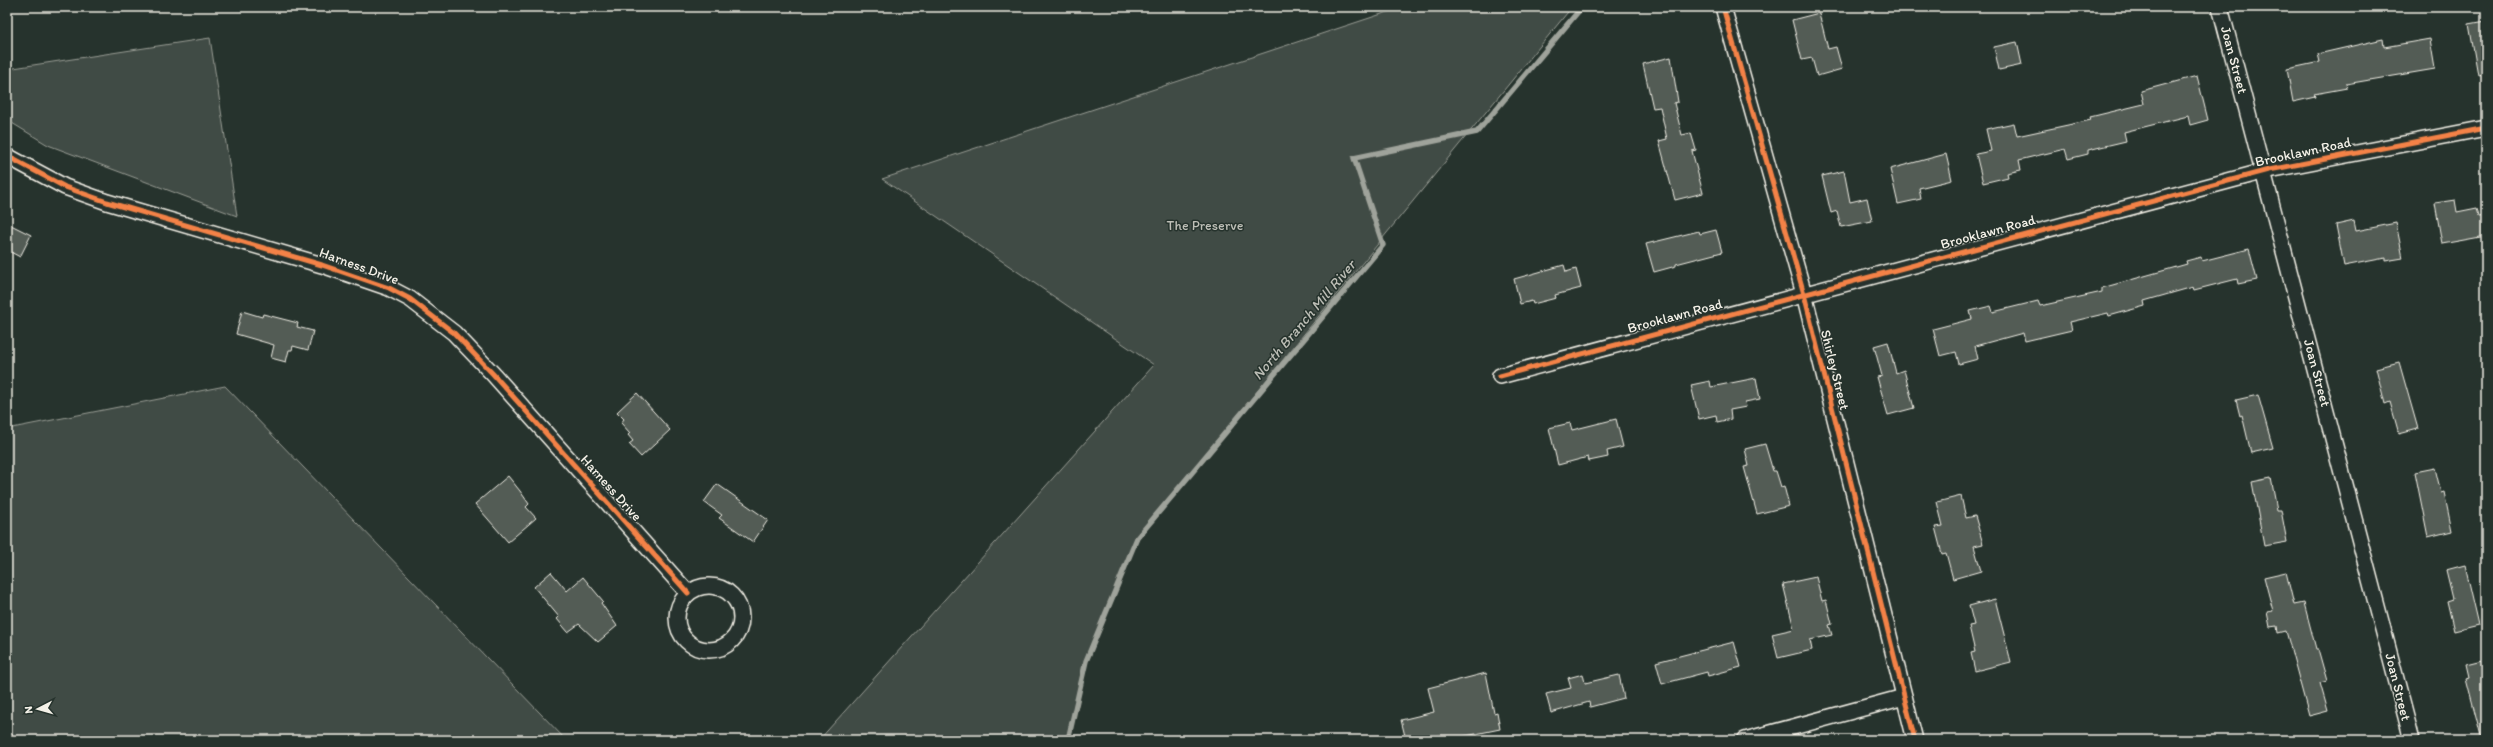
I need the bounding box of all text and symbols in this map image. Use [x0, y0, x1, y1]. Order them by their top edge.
street label: Joan Street [2217, 24, 2251, 96]
street label: Brooklawn Road [2254, 133, 2353, 170]
street label: Brooklawn Road [1939, 211, 2038, 253]
park label: The Preserve [1167, 217, 1244, 234]
street label: Harness Drive [317, 244, 401, 288]
water label: North Branch Mill River [1249, 255, 1361, 384]
street label: Brooklawn Road [1626, 295, 1725, 337]
street label: Shirley Street [1817, 328, 1853, 412]
street label: Joan Street [2300, 337, 2334, 409]
street label: Harness Drive [577, 451, 645, 525]
street label: Joan Street [2381, 651, 2415, 723]
north arrow [18, 689, 58, 729]
text: N [22, 706, 35, 714]

